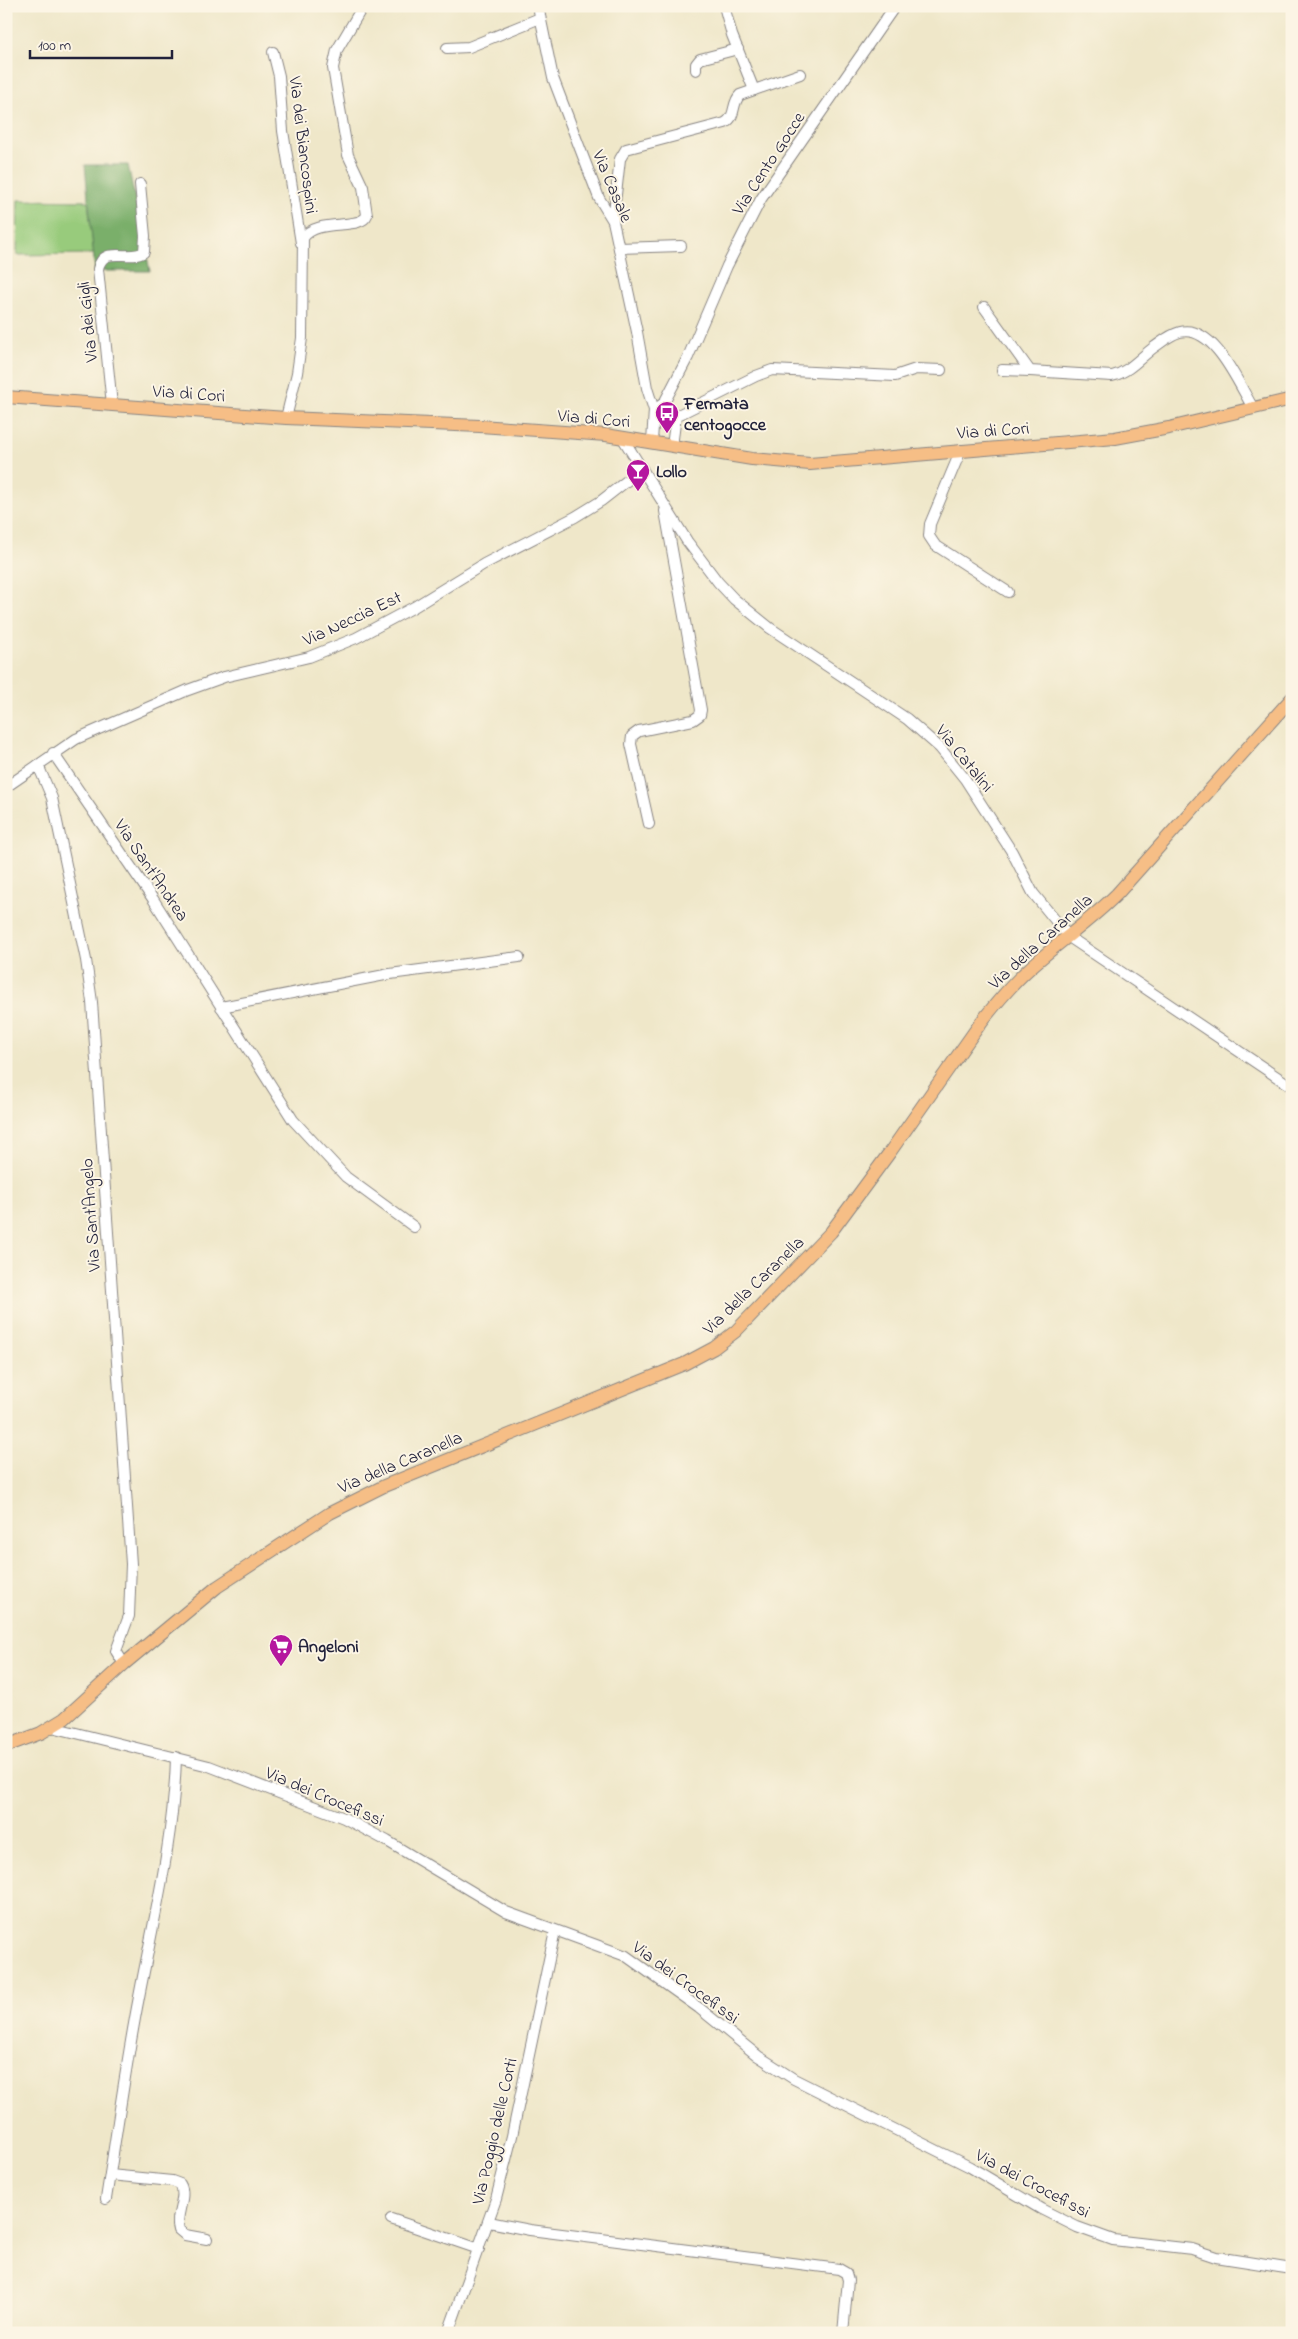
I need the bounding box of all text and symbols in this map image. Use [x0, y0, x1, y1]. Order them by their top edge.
scale bar [30, 28, 172, 60]
text: 100 m [38, 35, 71, 57]
street label: Via dei Biancospini [281, 74, 323, 215]
street label: Via Cento Gocce [726, 107, 813, 222]
street label: Via Casale [584, 146, 638, 228]
street label: Via dei Gigli [72, 280, 107, 364]
street label: Via di Cori [151, 379, 226, 411]
place label: Fermata centogocce [683, 392, 767, 440]
bus stop icon: Fermata centogocce [654, 400, 680, 434]
street label: Via di Cori [555, 404, 631, 436]
street label: Via di Cori [955, 416, 1030, 448]
bar icon: Lollo [625, 458, 651, 492]
place label: Lollo [656, 460, 687, 486]
street label: Via Neccia Est [298, 586, 407, 655]
street label: Via Catalini [927, 719, 999, 799]
street label: Via Sant'Andrea [106, 814, 194, 927]
street label: Via della Caranella [983, 888, 1099, 997]
street label: Via Sant'Angelo [75, 1157, 110, 1273]
street label: Via della Caranella [697, 1231, 811, 1343]
street label: Via della Caranella [334, 1426, 467, 1502]
supermarket icon: Angeloni [268, 1633, 294, 1667]
place label: Angeloni [298, 1635, 359, 1662]
street label: Via dei Crocefissi [260, 1761, 388, 1835]
street label: Via dei Crocefissi [625, 1935, 744, 2031]
street label: Via Poggio delle Corti [466, 2056, 526, 2209]
street label: Via dei Crocefissi [969, 2143, 1094, 2226]

